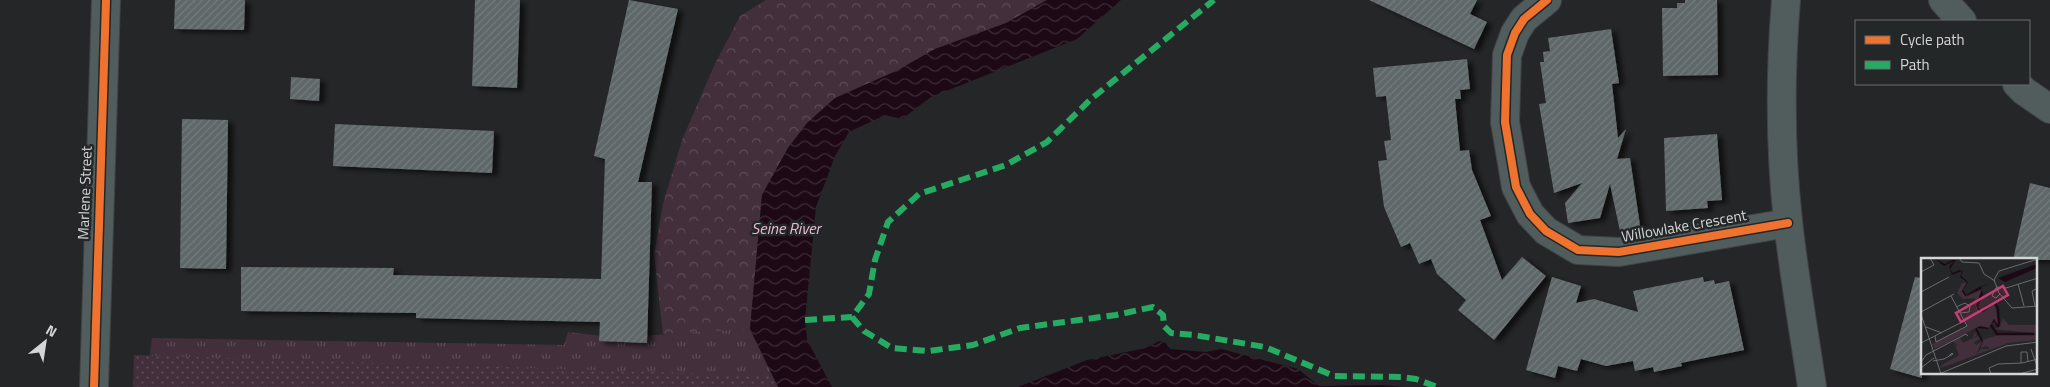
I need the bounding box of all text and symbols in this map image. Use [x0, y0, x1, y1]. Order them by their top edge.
legend [1855, 20, 2030, 85]
text: Cycle path [1900, 28, 1965, 51]
text: Path [1900, 53, 1930, 76]
street label: Marlene Street [71, 145, 98, 240]
street label: Willowlake Crescent [1620, 203, 1749, 248]
water label: Seine River [751, 216, 823, 240]
inset map [1921, 258, 2038, 374]
north arrow [20, 317, 70, 367]
text: N [42, 319, 61, 342]

